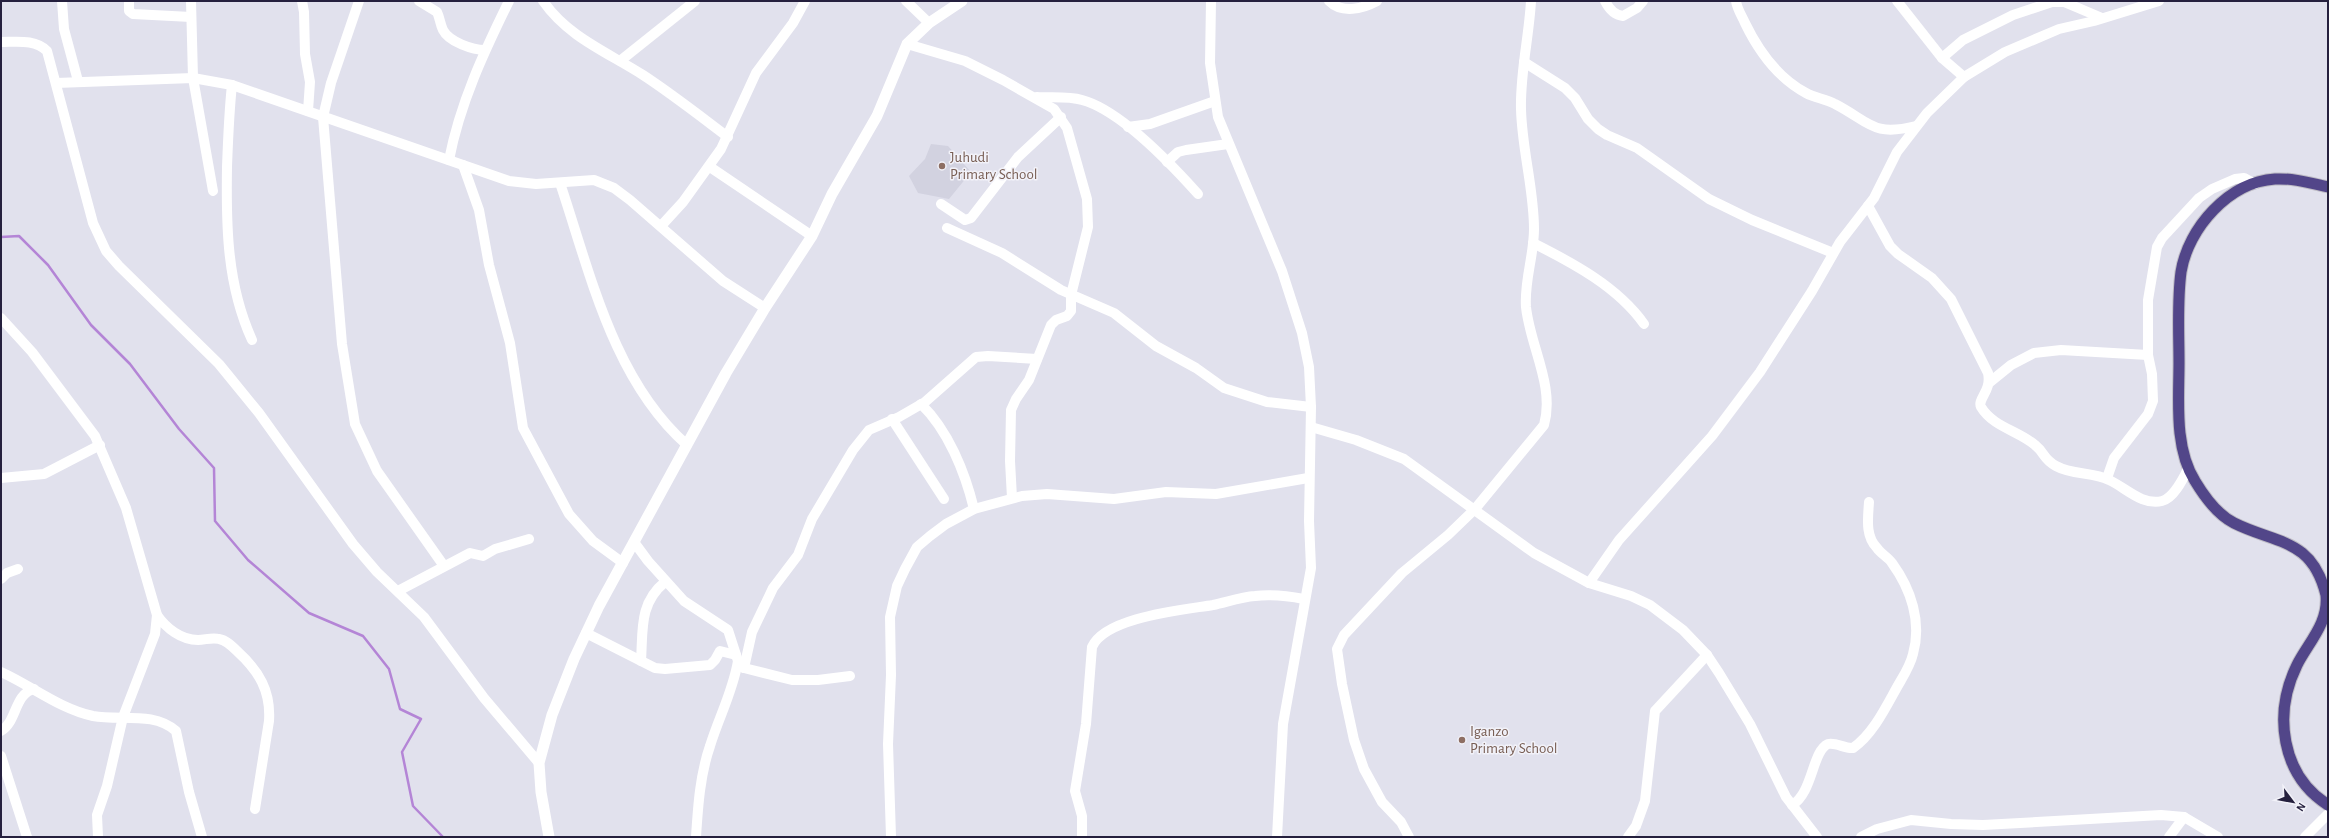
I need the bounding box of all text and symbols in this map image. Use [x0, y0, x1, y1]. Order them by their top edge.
place label: Juhudi Primary School [950, 150, 1038, 182]
marker: Juhudi Primary School [937, 161, 947, 171]
place label: Iganzo Primary School [1470, 724, 1558, 756]
marker: Iganzo Primary School [1457, 735, 1467, 745]
north arrow [2273, 782, 2313, 822]
text: N [2294, 801, 2308, 813]

